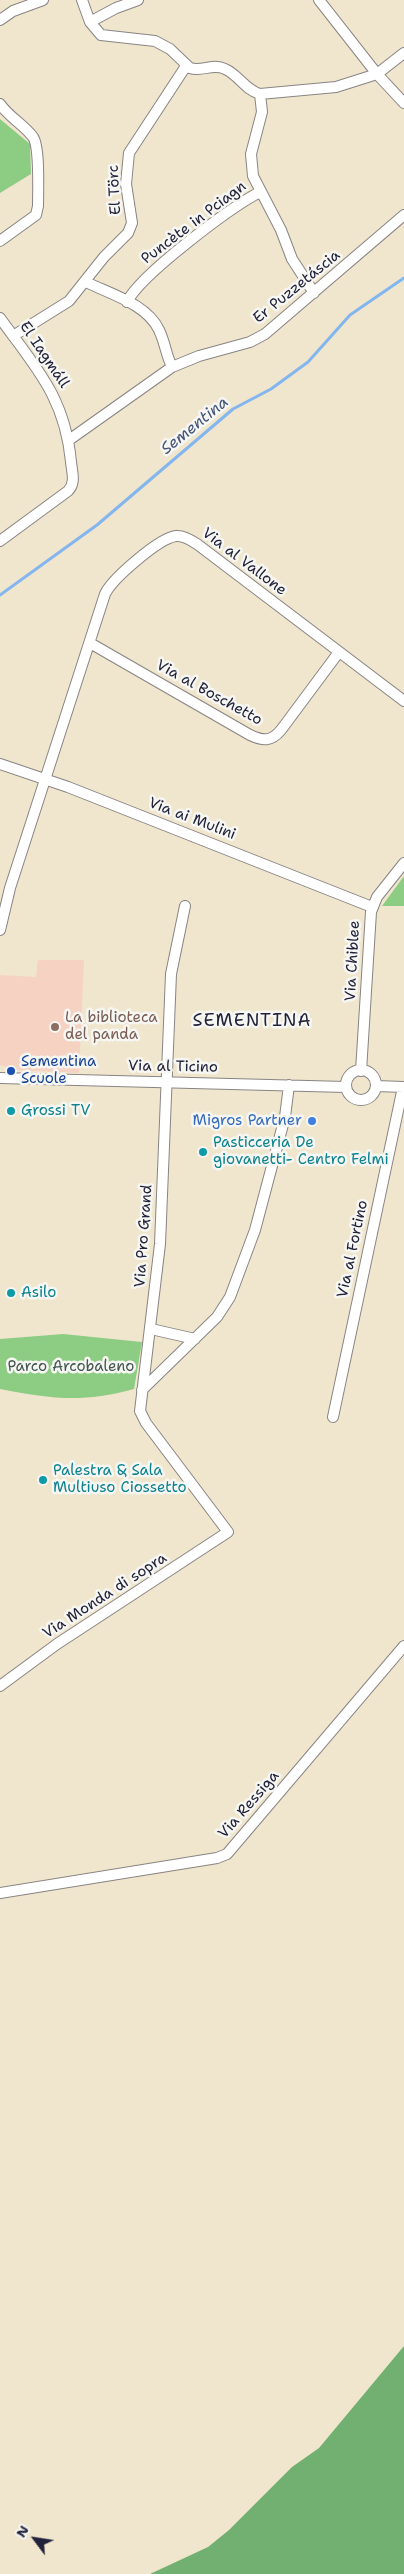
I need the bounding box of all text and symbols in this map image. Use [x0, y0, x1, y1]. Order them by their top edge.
street label: El Törc [105, 165, 125, 215]
street label: Puncète in Pciagn [138, 178, 250, 268]
street label: Er Puzzetáscia [250, 247, 344, 327]
street label: El Iagmáll [15, 318, 73, 392]
water label: Sementina [157, 393, 233, 459]
street label: Via al Vallone [198, 524, 290, 600]
street label: Via al Boschetto [153, 656, 265, 730]
street label: Via ai Mulini [146, 794, 238, 844]
street label: Via Chiblee [342, 920, 364, 1002]
place label: La biblioteca del panda [65, 1009, 158, 1044]
district label: SEMENTINA [191, 1010, 313, 1032]
marker: La biblioteca del panda [49, 1021, 61, 1033]
place label: Sementina Scuole [21, 1053, 96, 1088]
street label: Via al Ticino [128, 1057, 218, 1077]
marker: Sementina Scuole [5, 1065, 17, 1077]
place label: Grossi TV [21, 1102, 90, 1120]
marker: Grossi TV [5, 1105, 17, 1117]
place label: Migros Partner [193, 1112, 302, 1130]
marker: Migros Partner [306, 1115, 318, 1127]
place label: Pasticceria De giovanetti- Centro Felmi [213, 1134, 389, 1169]
marker: Pasticceria De giovanetti- Centro Felmi [197, 1146, 209, 1158]
street label: Via Pro Grand [131, 1184, 157, 1288]
street label: Via al Fortino [334, 1199, 372, 1299]
place label: Asilo [21, 1284, 56, 1302]
marker: Asilo [5, 1287, 17, 1299]
park label: Parco Arcobaleno [8, 1358, 134, 1376]
place label: Palestra & Sala Multiuso Ciossetto [53, 1462, 187, 1497]
marker: Palestra & Sala Multiuso Ciossetto [37, 1474, 49, 1486]
street label: Via Monda di sopra [40, 1549, 170, 1643]
street label: Via Ressiga [215, 1768, 283, 1842]
north arrow [10, 2514, 60, 2564]
text: N [12, 2522, 33, 2541]

